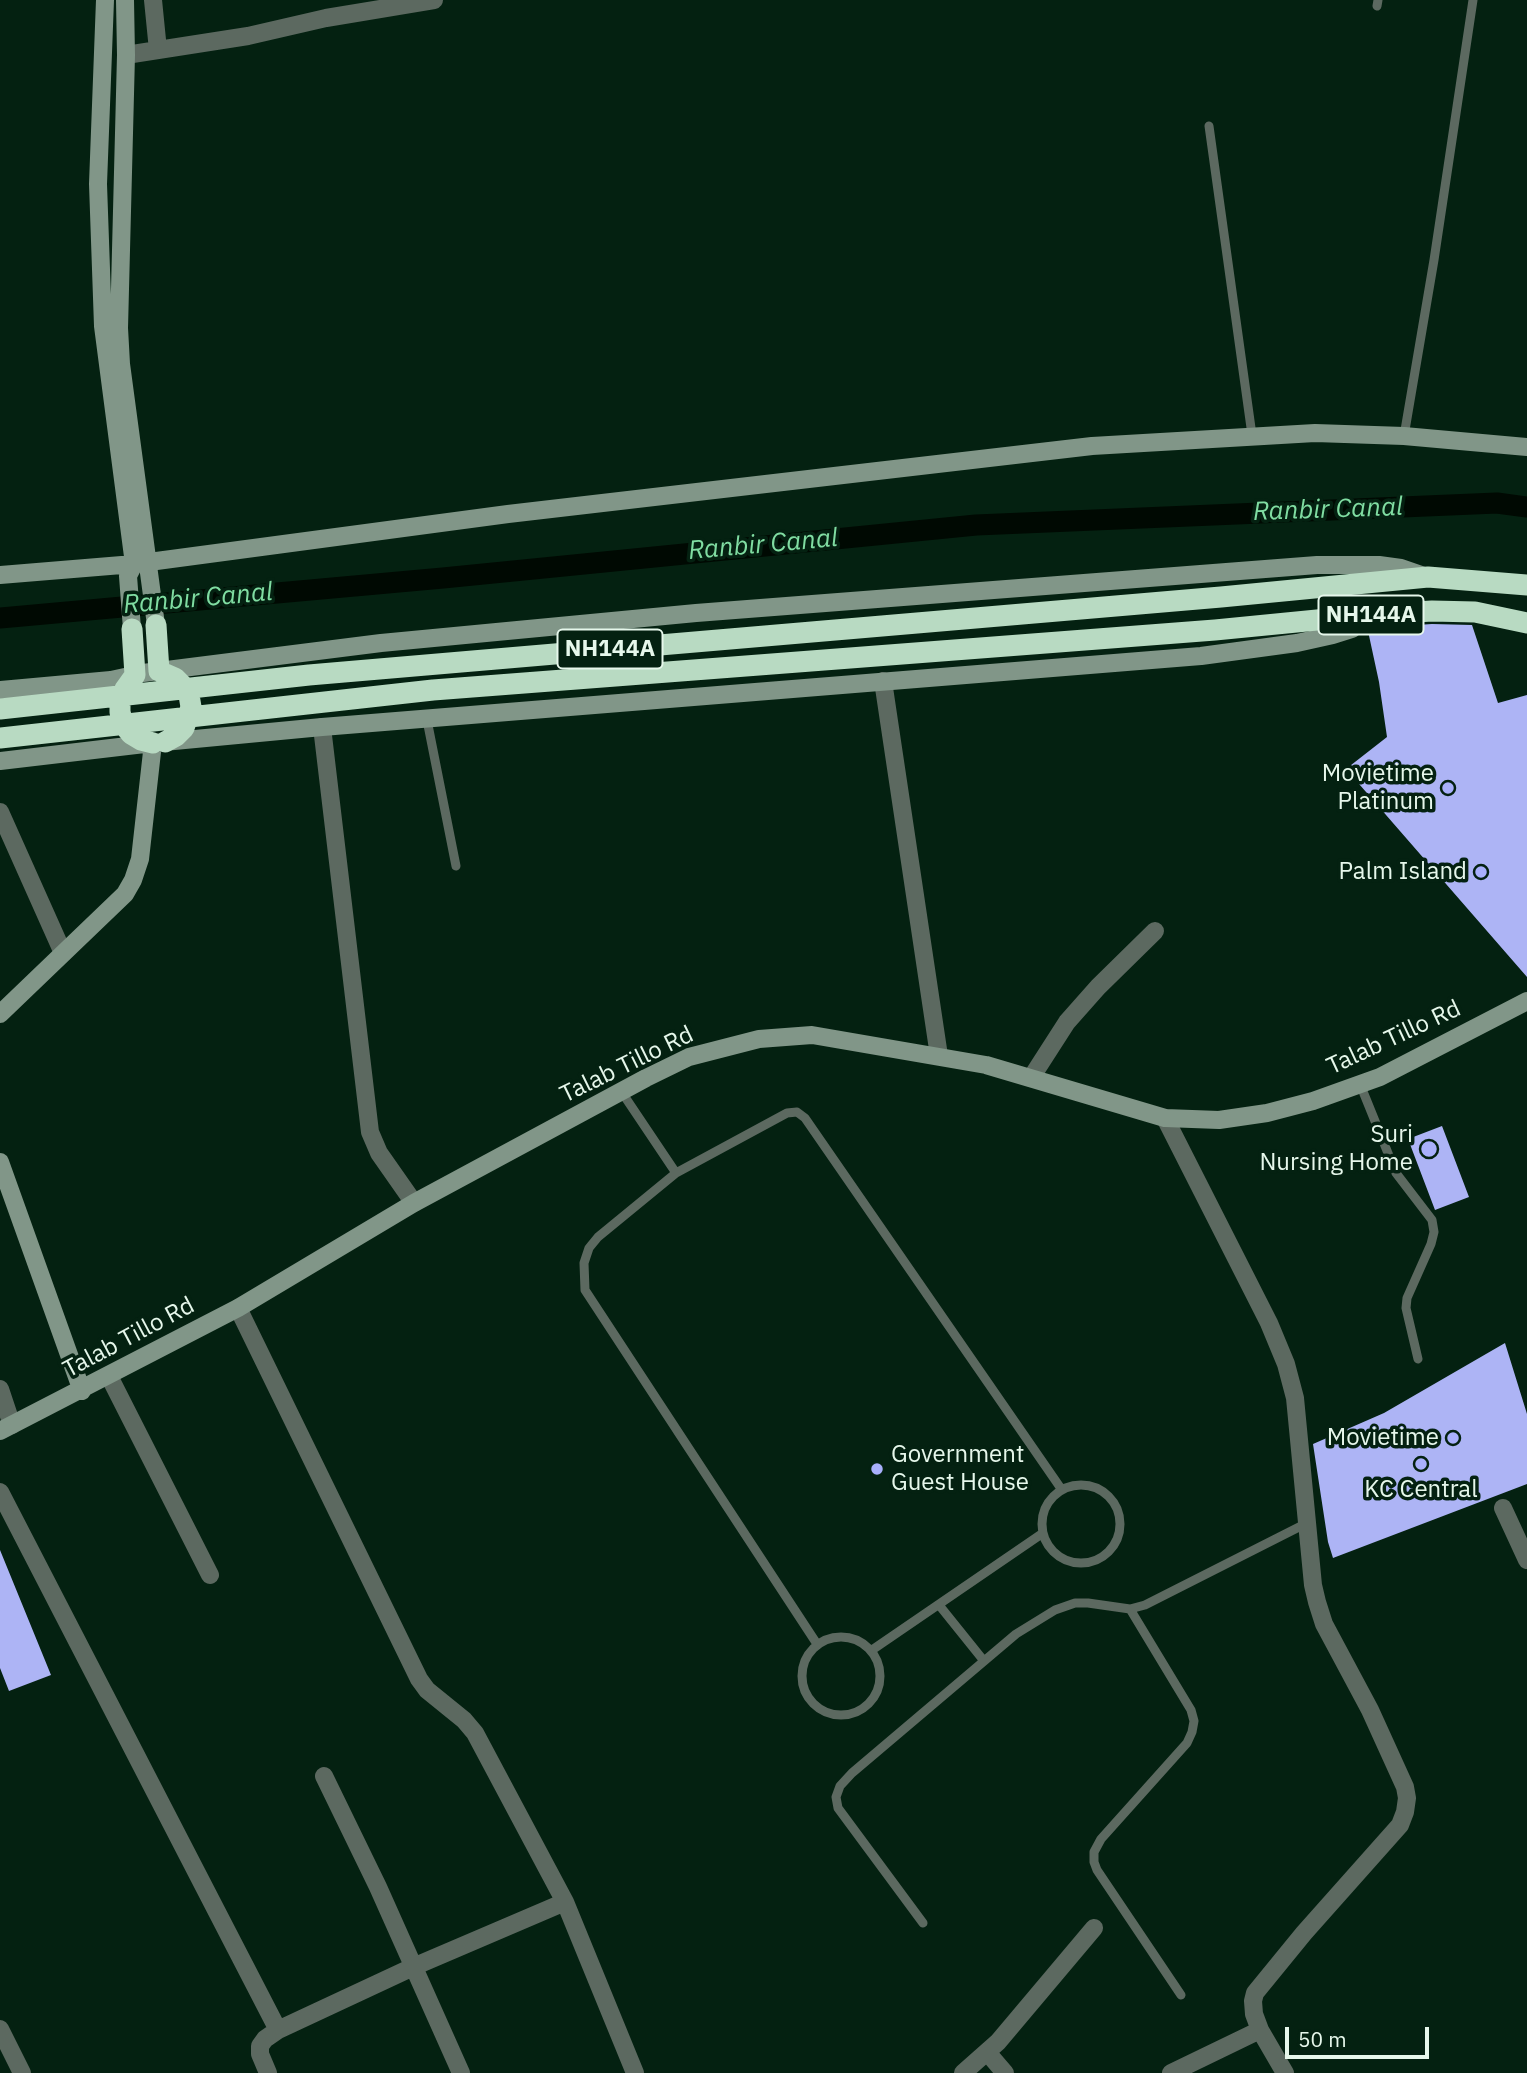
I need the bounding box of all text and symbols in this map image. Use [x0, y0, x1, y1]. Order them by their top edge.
water label: Ranbir Canal [1253, 492, 1403, 528]
water label: Ranbir Canal [687, 523, 839, 567]
water label: Ranbir Canal [122, 577, 274, 621]
road number: NH144A [1318, 596, 1424, 635]
road number: NH144A [558, 629, 662, 668]
place label: Movietime Platinum [1322, 760, 1434, 816]
marker: Movietime Platinum [1440, 780, 1456, 796]
place label: Palm Island [1339, 858, 1467, 886]
marker: Palm Island [1473, 864, 1489, 880]
street label: Talab Tillo Rd [1322, 994, 1466, 1082]
street label: Talab Tillo Rd [556, 1020, 698, 1110]
place label: Suri Nursing Home [1259, 1121, 1413, 1177]
marker: Suri Nursing Home [1419, 1139, 1439, 1159]
street label: Talab Tillo Rd [58, 1291, 200, 1385]
place label: Movietime [1327, 1424, 1439, 1452]
marker: Movietime [1445, 1430, 1461, 1446]
place label: Government Guest House [891, 1441, 1029, 1497]
marker: KC Central [1413, 1456, 1429, 1472]
marker: Government Guest House [869, 1461, 885, 1477]
place label: KC Central [1364, 1476, 1478, 1504]
scale bar [1289, 2014, 1432, 2058]
text: 50 m [1298, 2025, 1347, 2053]

